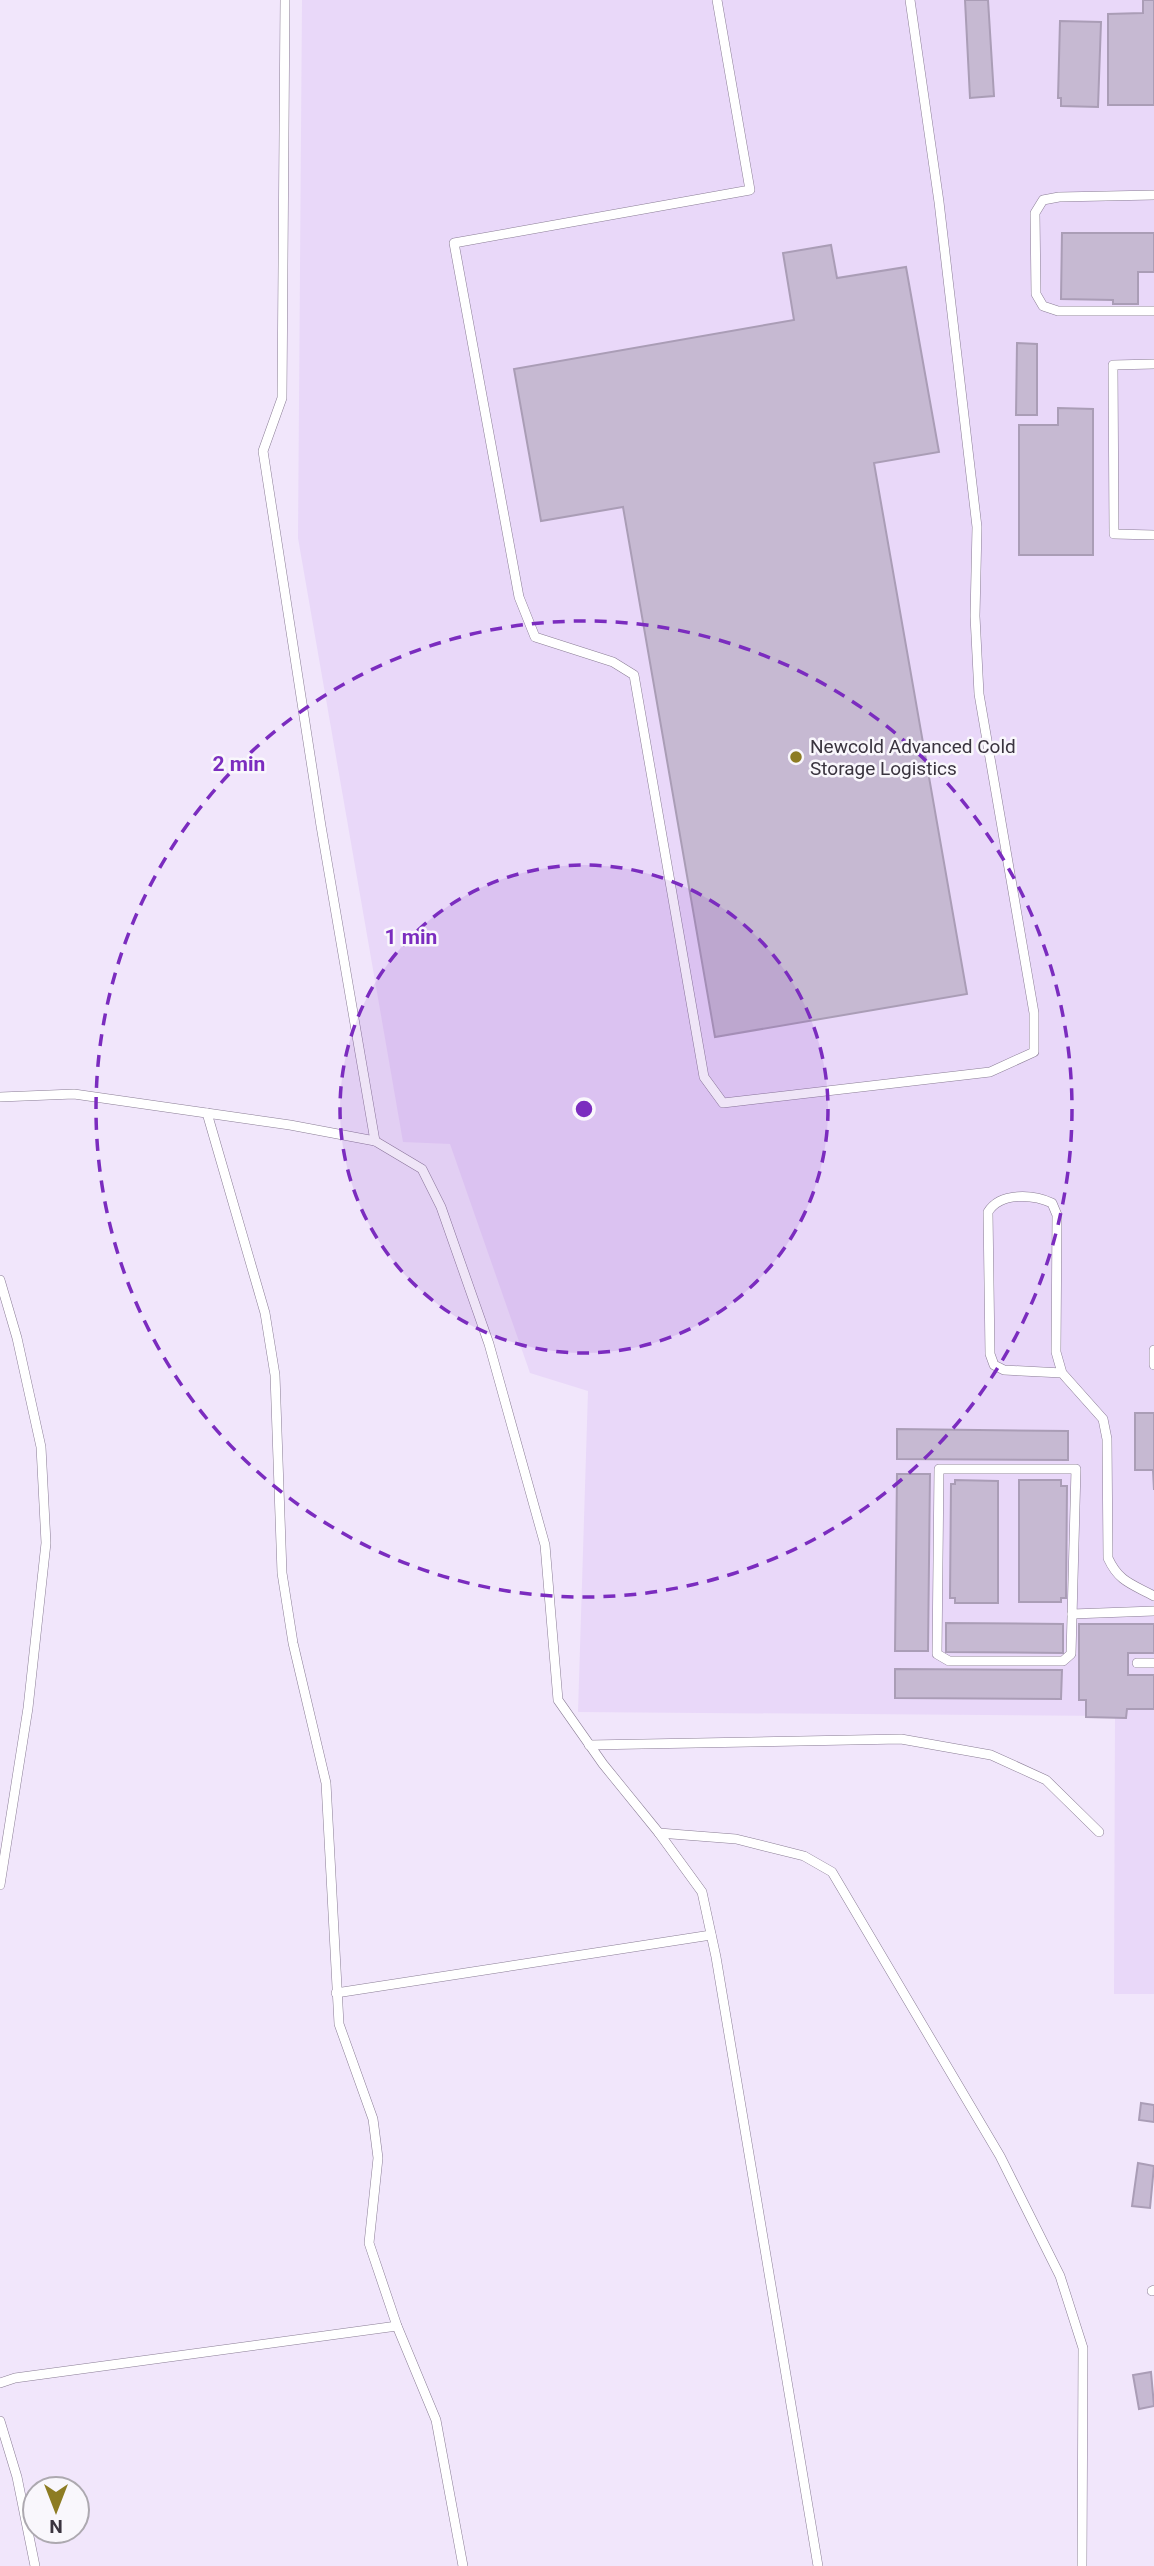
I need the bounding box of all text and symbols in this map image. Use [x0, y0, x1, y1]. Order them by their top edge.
place label: Newcold Advanced Cold Storage Logistics [810, 735, 1016, 780]
marker: Newcold Advanced Cold Storage Logistics [788, 749, 804, 765]
text: 2 min [213, 752, 265, 776]
text: 1 min [385, 925, 437, 949]
centre of rings [572, 1097, 596, 1121]
north arrow [21, 2475, 91, 2545]
text: N [49, 2515, 63, 2538]

